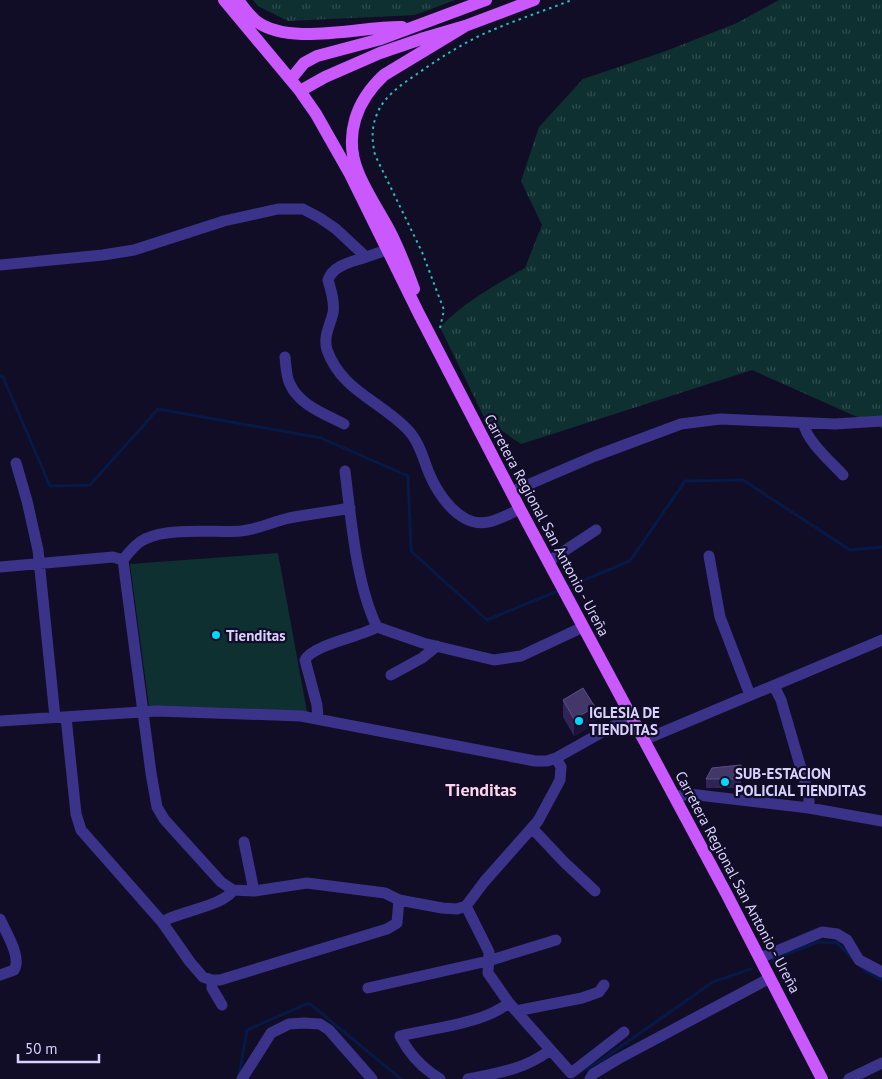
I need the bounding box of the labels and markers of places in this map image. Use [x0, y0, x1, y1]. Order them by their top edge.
place label: Tienditas [226, 626, 285, 645]
marker: Tienditas [210, 629, 222, 641]
place label: IGLESIA DE TIENDITAS [589, 703, 660, 739]
marker: IGLESIA DE TIENDITAS [573, 715, 585, 727]
place label: SUB-ESTACION POLICIAL TIENDITAS [735, 764, 866, 800]
marker: SUB-ESTACION POLICIAL TIENDITAS [719, 776, 731, 788]

